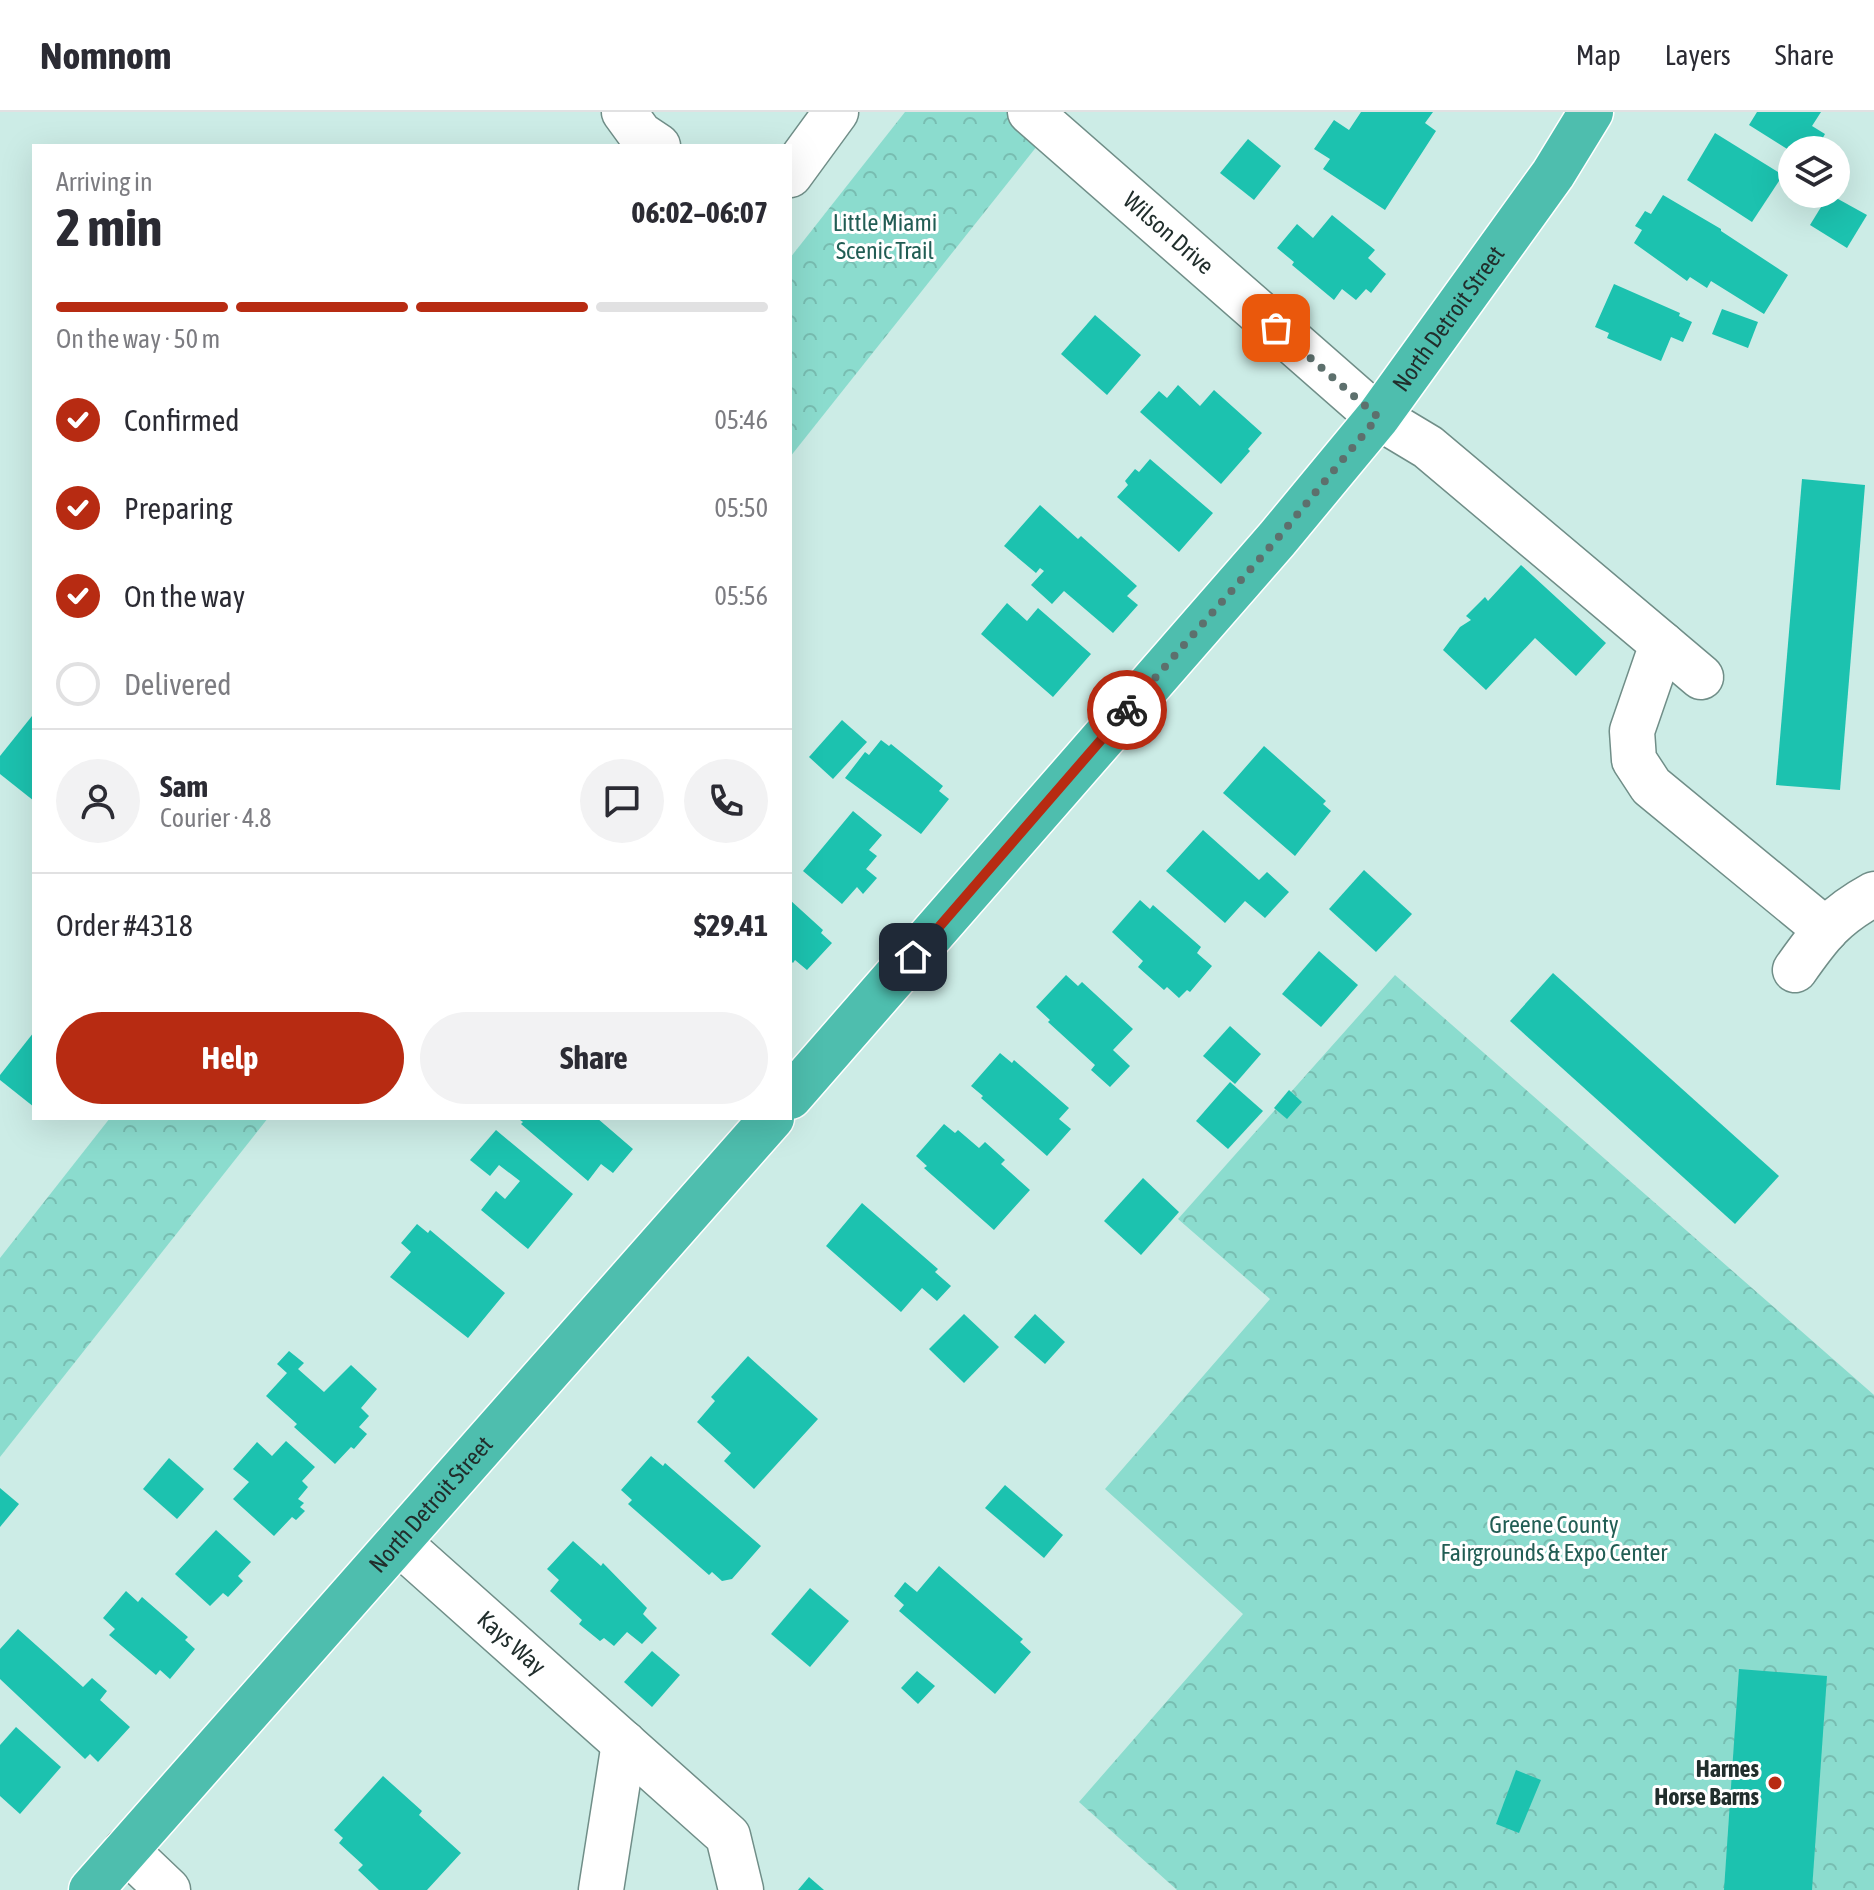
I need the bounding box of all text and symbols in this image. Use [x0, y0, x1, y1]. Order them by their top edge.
text: Nomnom [40, 34, 171, 77]
text: Map [1576, 39, 1621, 71]
text: Layers [1665, 39, 1731, 71]
text: Share [1775, 39, 1834, 71]
map controls [1778, 136, 1850, 208]
button: layers [1778, 136, 1850, 208]
text: Arriving in [56, 167, 153, 197]
street label: Wilson Drive [1118, 186, 1219, 280]
text: 06:02–06:07 [631, 195, 768, 229]
text: 2 min [56, 197, 162, 257]
park label: Little Miami Scenic Trail [833, 209, 937, 264]
street label: North Detroit Street [1387, 241, 1510, 396]
pin [1242, 294, 1310, 362]
icon: bag [1254, 306, 1298, 350]
text: On the way · 50 m [56, 324, 220, 354]
icon: check [56, 398, 100, 442]
text: Confirmed [124, 403, 239, 437]
text: 05:46 [714, 405, 768, 435]
icon: check [56, 486, 100, 530]
text: Preparing [124, 491, 233, 525]
text: 05:50 [714, 493, 768, 523]
icon: check [56, 574, 100, 618]
text: On the way [124, 579, 245, 613]
text: 05:56 [714, 581, 768, 611]
text: Delivered [124, 667, 232, 701]
courier [1087, 670, 1167, 750]
icon: bike [1105, 688, 1149, 732]
button: person [56, 759, 140, 843]
button: chat [580, 759, 664, 843]
button: phone [684, 759, 768, 843]
text: Sam [160, 769, 208, 803]
text: Courier · 4.8 [160, 803, 271, 833]
text: Order #4318 [56, 908, 193, 942]
text: $29.41 [694, 908, 768, 942]
pin [879, 923, 947, 991]
icon: home [891, 935, 935, 979]
button: Help [56, 1012, 404, 1104]
button: Share [420, 1012, 768, 1104]
street label: North Detroit Street [364, 1431, 498, 1578]
park label: Greene County Fairgrounds & Expo Center [1441, 1511, 1668, 1566]
street label: Kays Way [472, 1605, 551, 1680]
place label: Harnes Horse Barns [1654, 1755, 1760, 1810]
marker: Harnes Horse Barns [1766, 1774, 1784, 1792]

